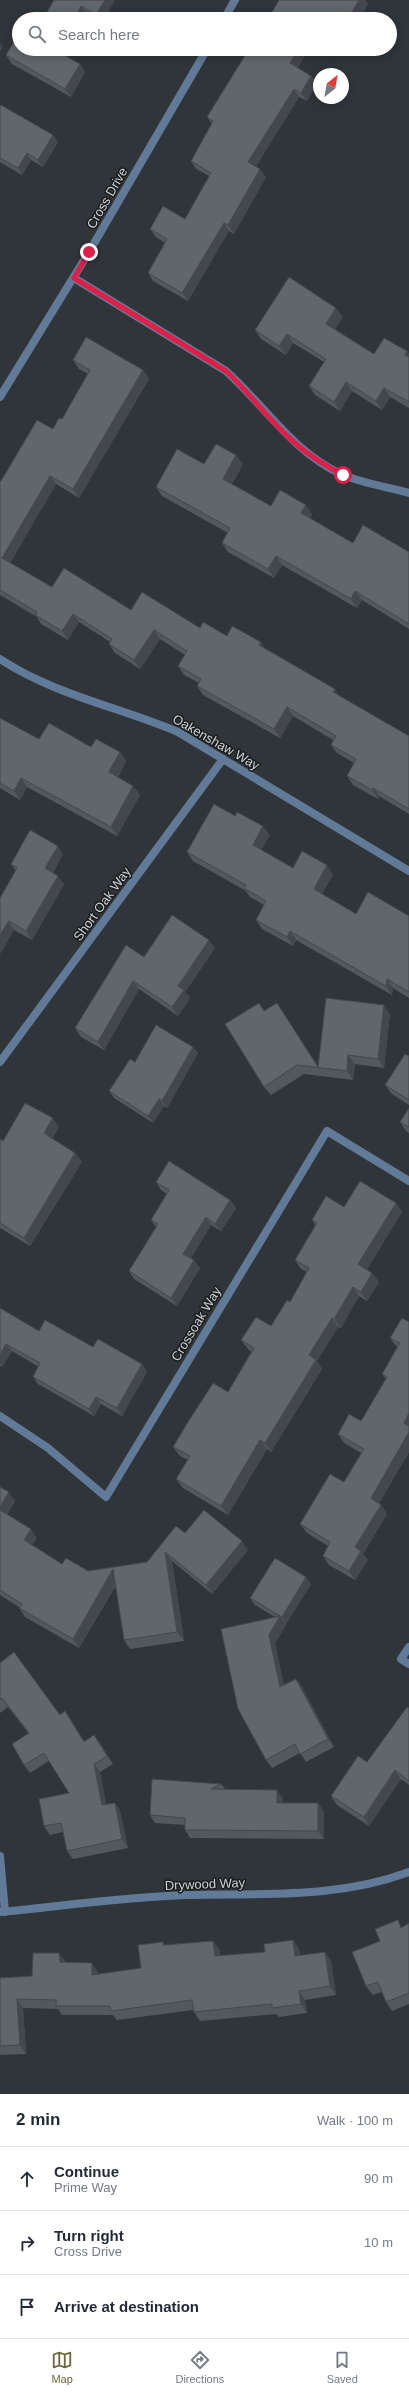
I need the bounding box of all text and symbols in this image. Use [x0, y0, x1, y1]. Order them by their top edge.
search box [12, 12, 397, 56]
icon: search [26, 23, 48, 45]
text: Search here [58, 26, 140, 43]
north arrow [313, 68, 349, 104]
street label: Cross Drive [84, 165, 130, 231]
route end [80, 243, 98, 261]
route start [334, 466, 352, 484]
street label: Oakenshaw Way [170, 711, 263, 773]
street label: Short Oak Way [70, 864, 134, 944]
street label: Crossoak Way [168, 1284, 224, 1364]
street label: Drywood Way [165, 1875, 246, 1893]
text: 2 min [16, 2110, 60, 2129]
text: Walk · 100 m [317, 2113, 393, 2128]
text: Continue [54, 2163, 119, 2180]
icon: ahead [16, 2168, 38, 2190]
text: 90 m [364, 2171, 393, 2186]
text: Prime Way [54, 2180, 117, 2195]
text: Turn right [54, 2227, 124, 2244]
icon: right [16, 2232, 38, 2254]
text: 10 m [364, 2235, 393, 2250]
text: Cross Drive [54, 2244, 122, 2259]
icon: arrive [16, 2296, 38, 2318]
text: Arrive at destination [54, 2298, 199, 2315]
tab: Map [51, 2349, 73, 2385]
tab: Directions [175, 2349, 224, 2385]
tab: Saved [327, 2349, 358, 2385]

